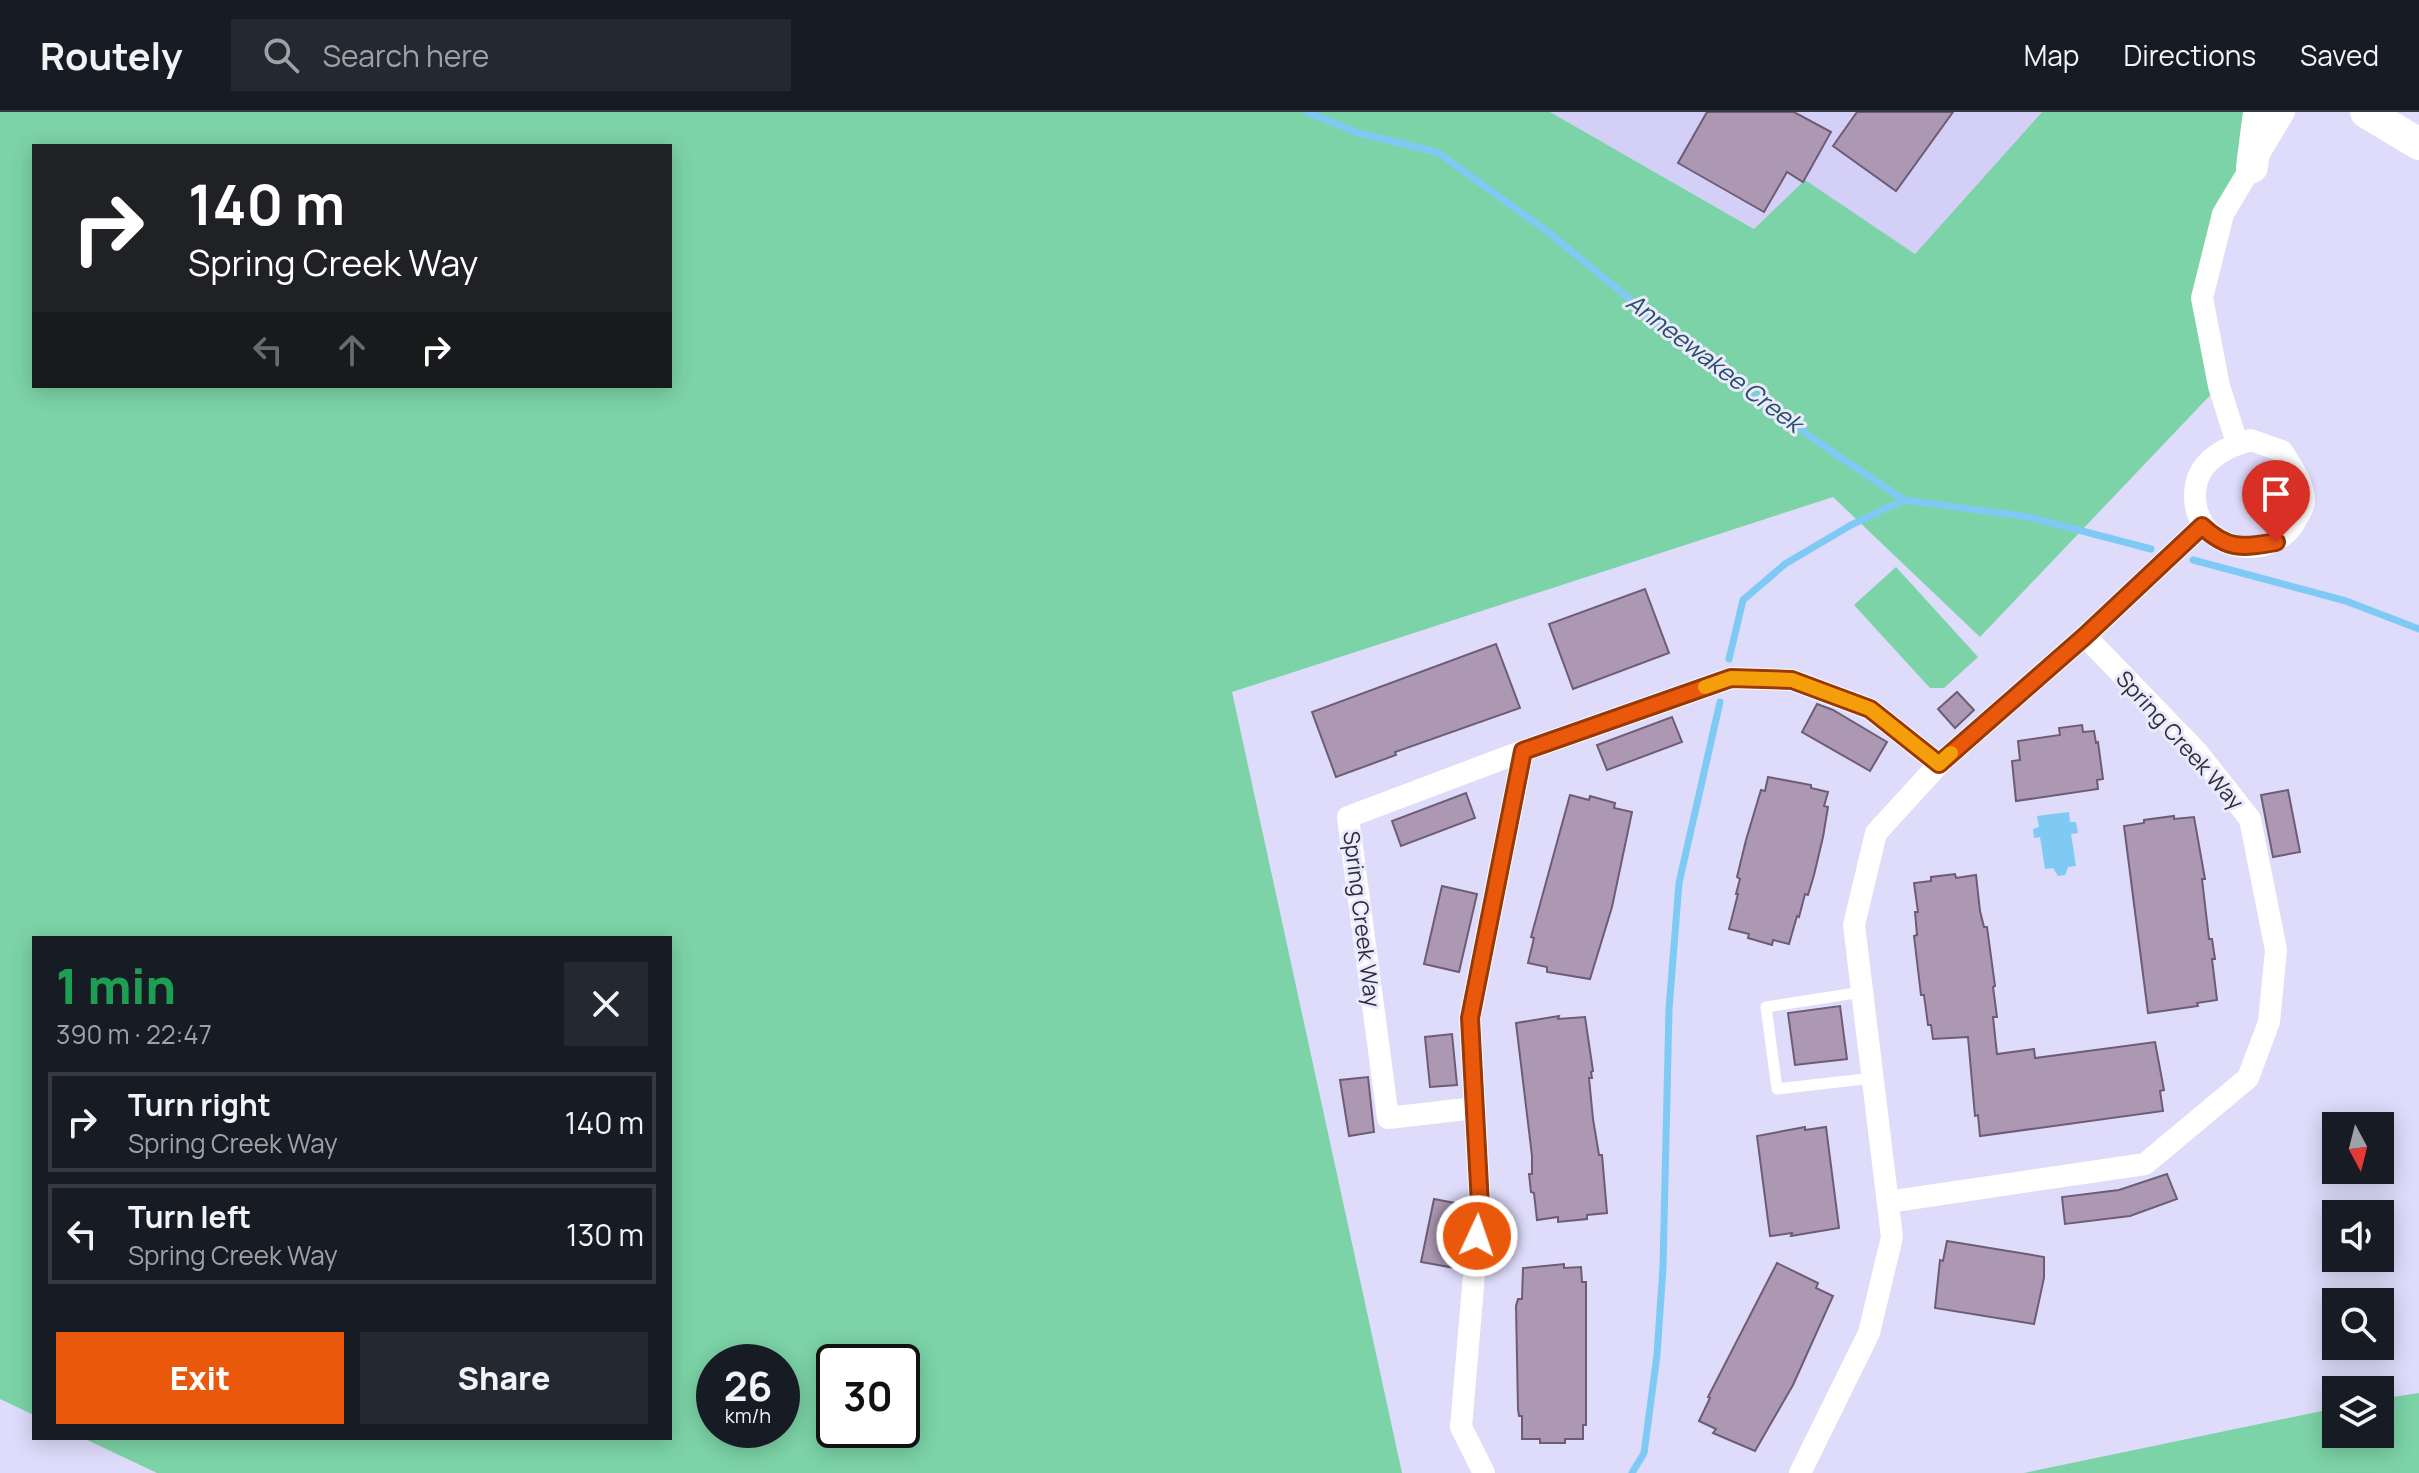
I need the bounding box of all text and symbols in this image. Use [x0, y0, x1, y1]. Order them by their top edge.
search box [231, 19, 791, 91]
text: Routely [40, 29, 183, 81]
icon: search [259, 33, 303, 77]
text: Search here [323, 35, 489, 76]
text: Map [2024, 36, 2079, 74]
text: Directions [2123, 36, 2256, 74]
text: Saved [2300, 36, 2379, 74]
text: 140 m [188, 165, 345, 242]
icon: right [56, 176, 160, 280]
text: Spring Creek Way [188, 238, 478, 287]
water label: Anneewakee Creek [1620, 285, 1812, 441]
icon: left [246, 328, 290, 372]
icon: ahead [330, 328, 374, 372]
icon: right [414, 328, 458, 372]
pin [2242, 460, 2310, 542]
icon: arrive [2254, 472, 2298, 516]
street label: Spring Creek Way [2110, 664, 2251, 816]
street label: Spring Creek Way [1336, 829, 1388, 1009]
text: 1 min [56, 953, 176, 1018]
button: close [564, 962, 648, 1046]
text: 390 m · 22:47 [56, 1016, 212, 1052]
text: Turn right [128, 1084, 271, 1125]
icon: right [60, 1100, 104, 1144]
text: 140 m [565, 1102, 644, 1143]
north arrow [2322, 1112, 2394, 1184]
map controls [2322, 1112, 2394, 1448]
text: Spring Creek Way [128, 1125, 338, 1161]
position arrow [1435, 1194, 1519, 1278]
text: Turn left [128, 1196, 251, 1237]
button: sound [2322, 1200, 2394, 1272]
icon: left [60, 1212, 104, 1256]
text: 130 m [566, 1214, 644, 1255]
text: Spring Creek Way [128, 1237, 338, 1273]
button: search [2322, 1288, 2394, 1360]
button: Exit [56, 1332, 344, 1424]
button: Share [360, 1332, 648, 1424]
speed limit sign: 30 [816, 1344, 920, 1448]
text: 26 [724, 1358, 772, 1413]
button: layers [2322, 1376, 2394, 1448]
text: km/h [725, 1402, 771, 1429]

